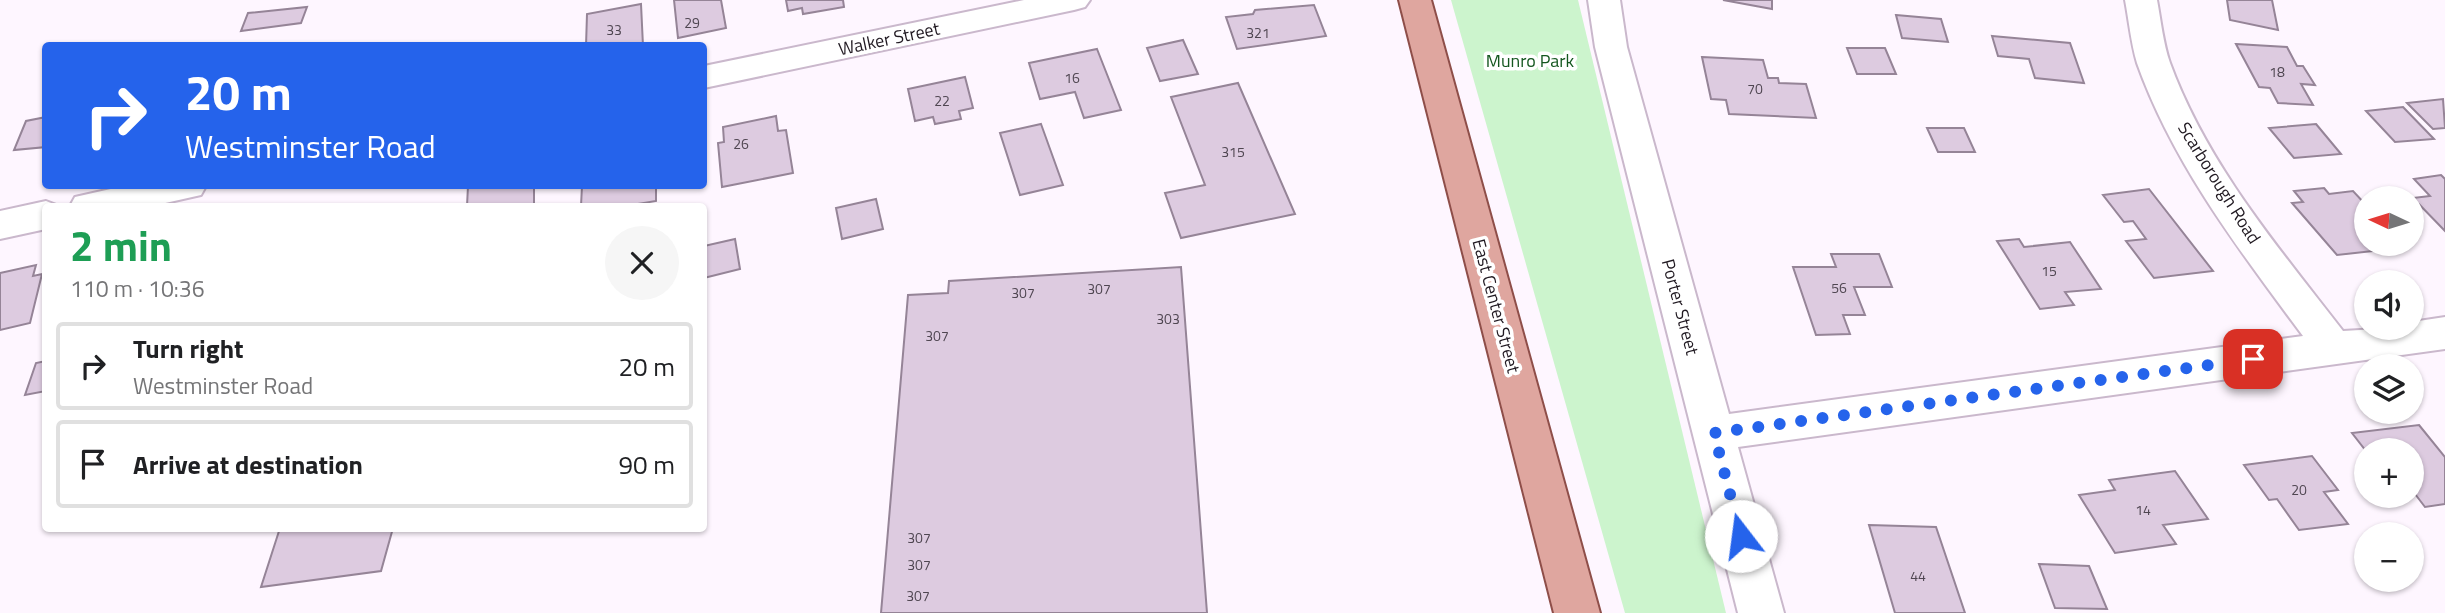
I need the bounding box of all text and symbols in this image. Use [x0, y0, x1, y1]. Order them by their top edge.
house number: 29 [684, 12, 700, 33]
street label: Walker Street [836, 14, 943, 62]
house number: 33 [606, 19, 622, 40]
house number: 321 [1246, 22, 1270, 43]
park label: Munro Park [1486, 47, 1575, 74]
text: 20 m [185, 54, 292, 129]
house number: 18 [2269, 61, 2285, 82]
house number: 16 [1064, 67, 1080, 88]
icon: right [70, 70, 161, 161]
house number: 70 [1747, 78, 1763, 99]
house number: 22 [934, 90, 950, 111]
street label: Scarborough Road [2171, 117, 2268, 249]
text: Westminster Road [185, 122, 436, 170]
house number: 26 [733, 133, 749, 154]
house number: 315 [1221, 141, 1245, 162]
north arrow [2354, 186, 2424, 256]
map controls [2354, 186, 2424, 592]
text: 2 min [70, 213, 172, 277]
button: close [605, 226, 679, 300]
street label: East Center Street [1466, 236, 1528, 377]
street label: Porter Street [1655, 256, 1706, 359]
house number: 15 [2041, 260, 2057, 281]
button: sound [2354, 270, 2424, 340]
text: 110 m · 10:36 [70, 271, 205, 306]
house number: 56 [1831, 277, 1847, 298]
house number: 307 [1087, 278, 1111, 299]
house number: 307 [1011, 282, 1035, 303]
house number: 303 [1156, 308, 1180, 329]
house number: 307 [925, 325, 949, 346]
text: Turn right [133, 329, 244, 368]
pin [2223, 329, 2283, 389]
icon: arrive [2234, 340, 2272, 378]
icon: right [74, 347, 112, 385]
text: 20 m [618, 347, 675, 386]
button: layers [2354, 354, 2424, 424]
text: Westminster Road [133, 368, 313, 403]
button: + [2354, 438, 2424, 508]
icon: arrive [74, 445, 112, 483]
text: Arrive at destination [133, 445, 363, 484]
text: 90 m [618, 445, 675, 484]
house number: 20 [2291, 479, 2307, 500]
position arrow [1704, 499, 1778, 573]
house number: 14 [2135, 499, 2151, 520]
button: − [2354, 522, 2424, 592]
house number: 307 [907, 527, 931, 548]
house number: 307 [907, 554, 931, 575]
house number: 44 [1910, 565, 1926, 586]
house number: 307 [906, 585, 930, 606]

